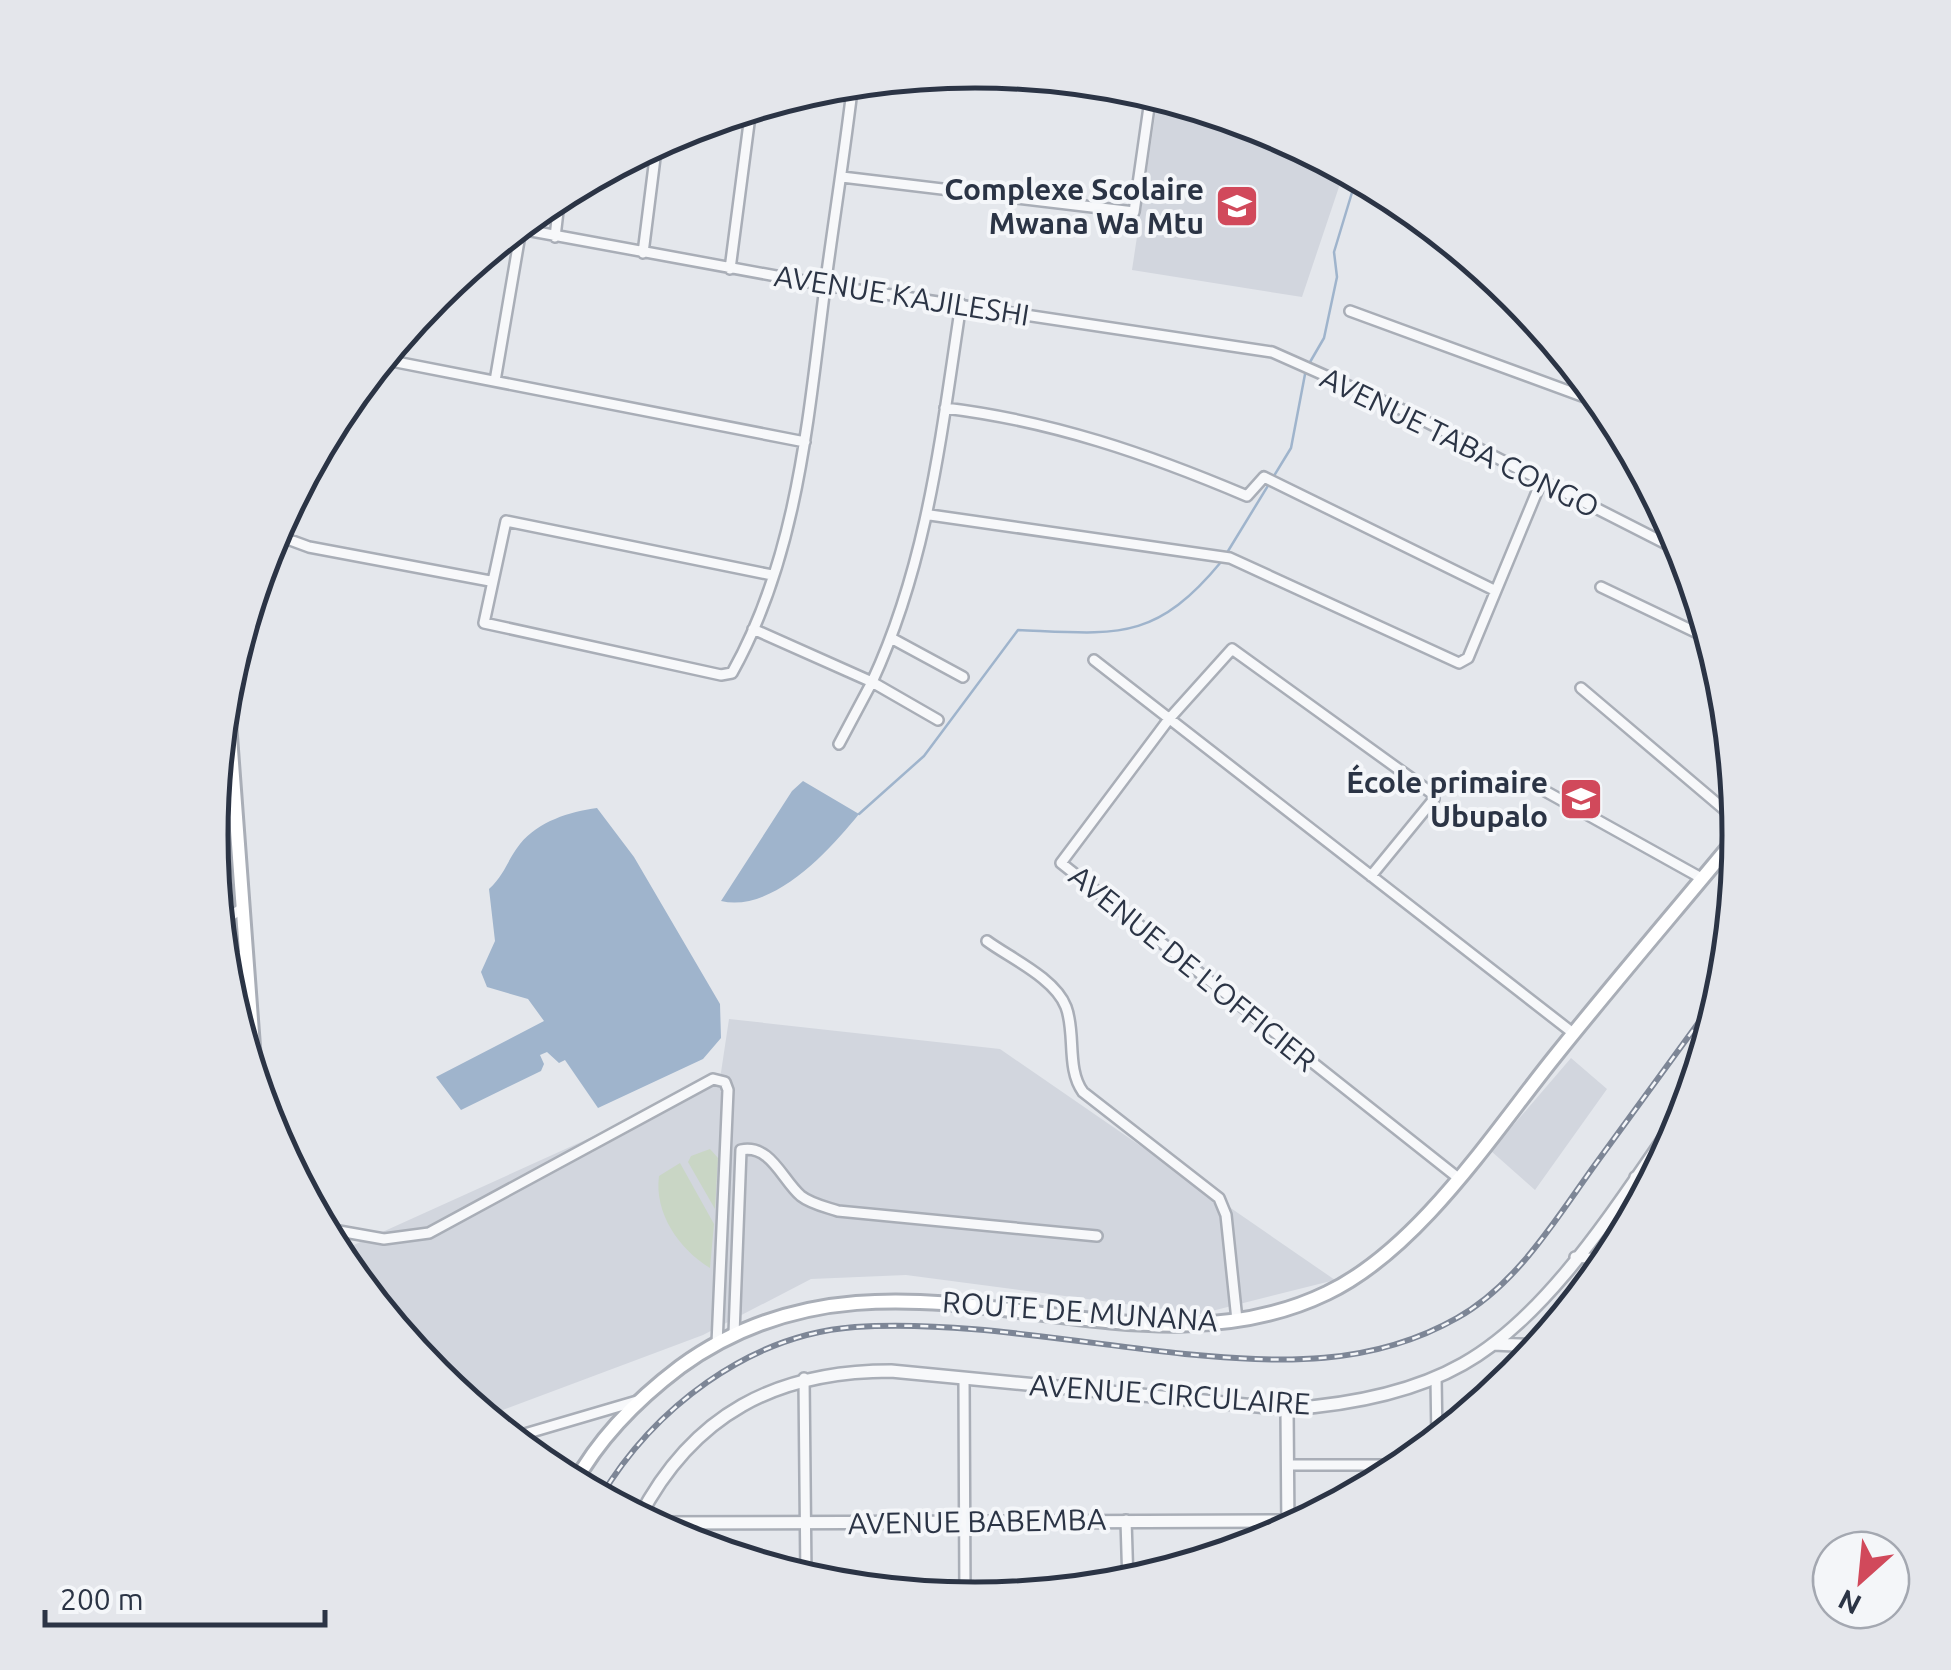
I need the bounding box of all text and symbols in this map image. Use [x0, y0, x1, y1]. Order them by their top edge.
place label: Complexe Scolaire Mwana Wa Mtu [944, 172, 1204, 240]
school or university icon: Complexe Scolaire Mwana Wa Mtu [1214, 183, 1260, 229]
street label: AVENUE KAJILESHI [772, 258, 1032, 332]
street label: AVENUE TABA CONGO [1315, 360, 1605, 524]
place label: École primaire Ubupalo [1346, 764, 1548, 833]
school or university icon: École primaire Ubupalo [1558, 776, 1604, 822]
street label: AVENUE DE L'OFFICIER [1063, 858, 1323, 1078]
street label: ROUTE DE MUNANA [941, 1284, 1219, 1338]
street label: AVENUE CIRCULAIRE [1028, 1367, 1312, 1421]
street label: AVENUE BABEMBA [848, 1502, 1107, 1540]
north arrow [1811, 1530, 1911, 1630]
scale bar [45, 1565, 325, 1627]
text: 200 m [60, 1582, 144, 1616]
text: N [1833, 1584, 1866, 1621]

